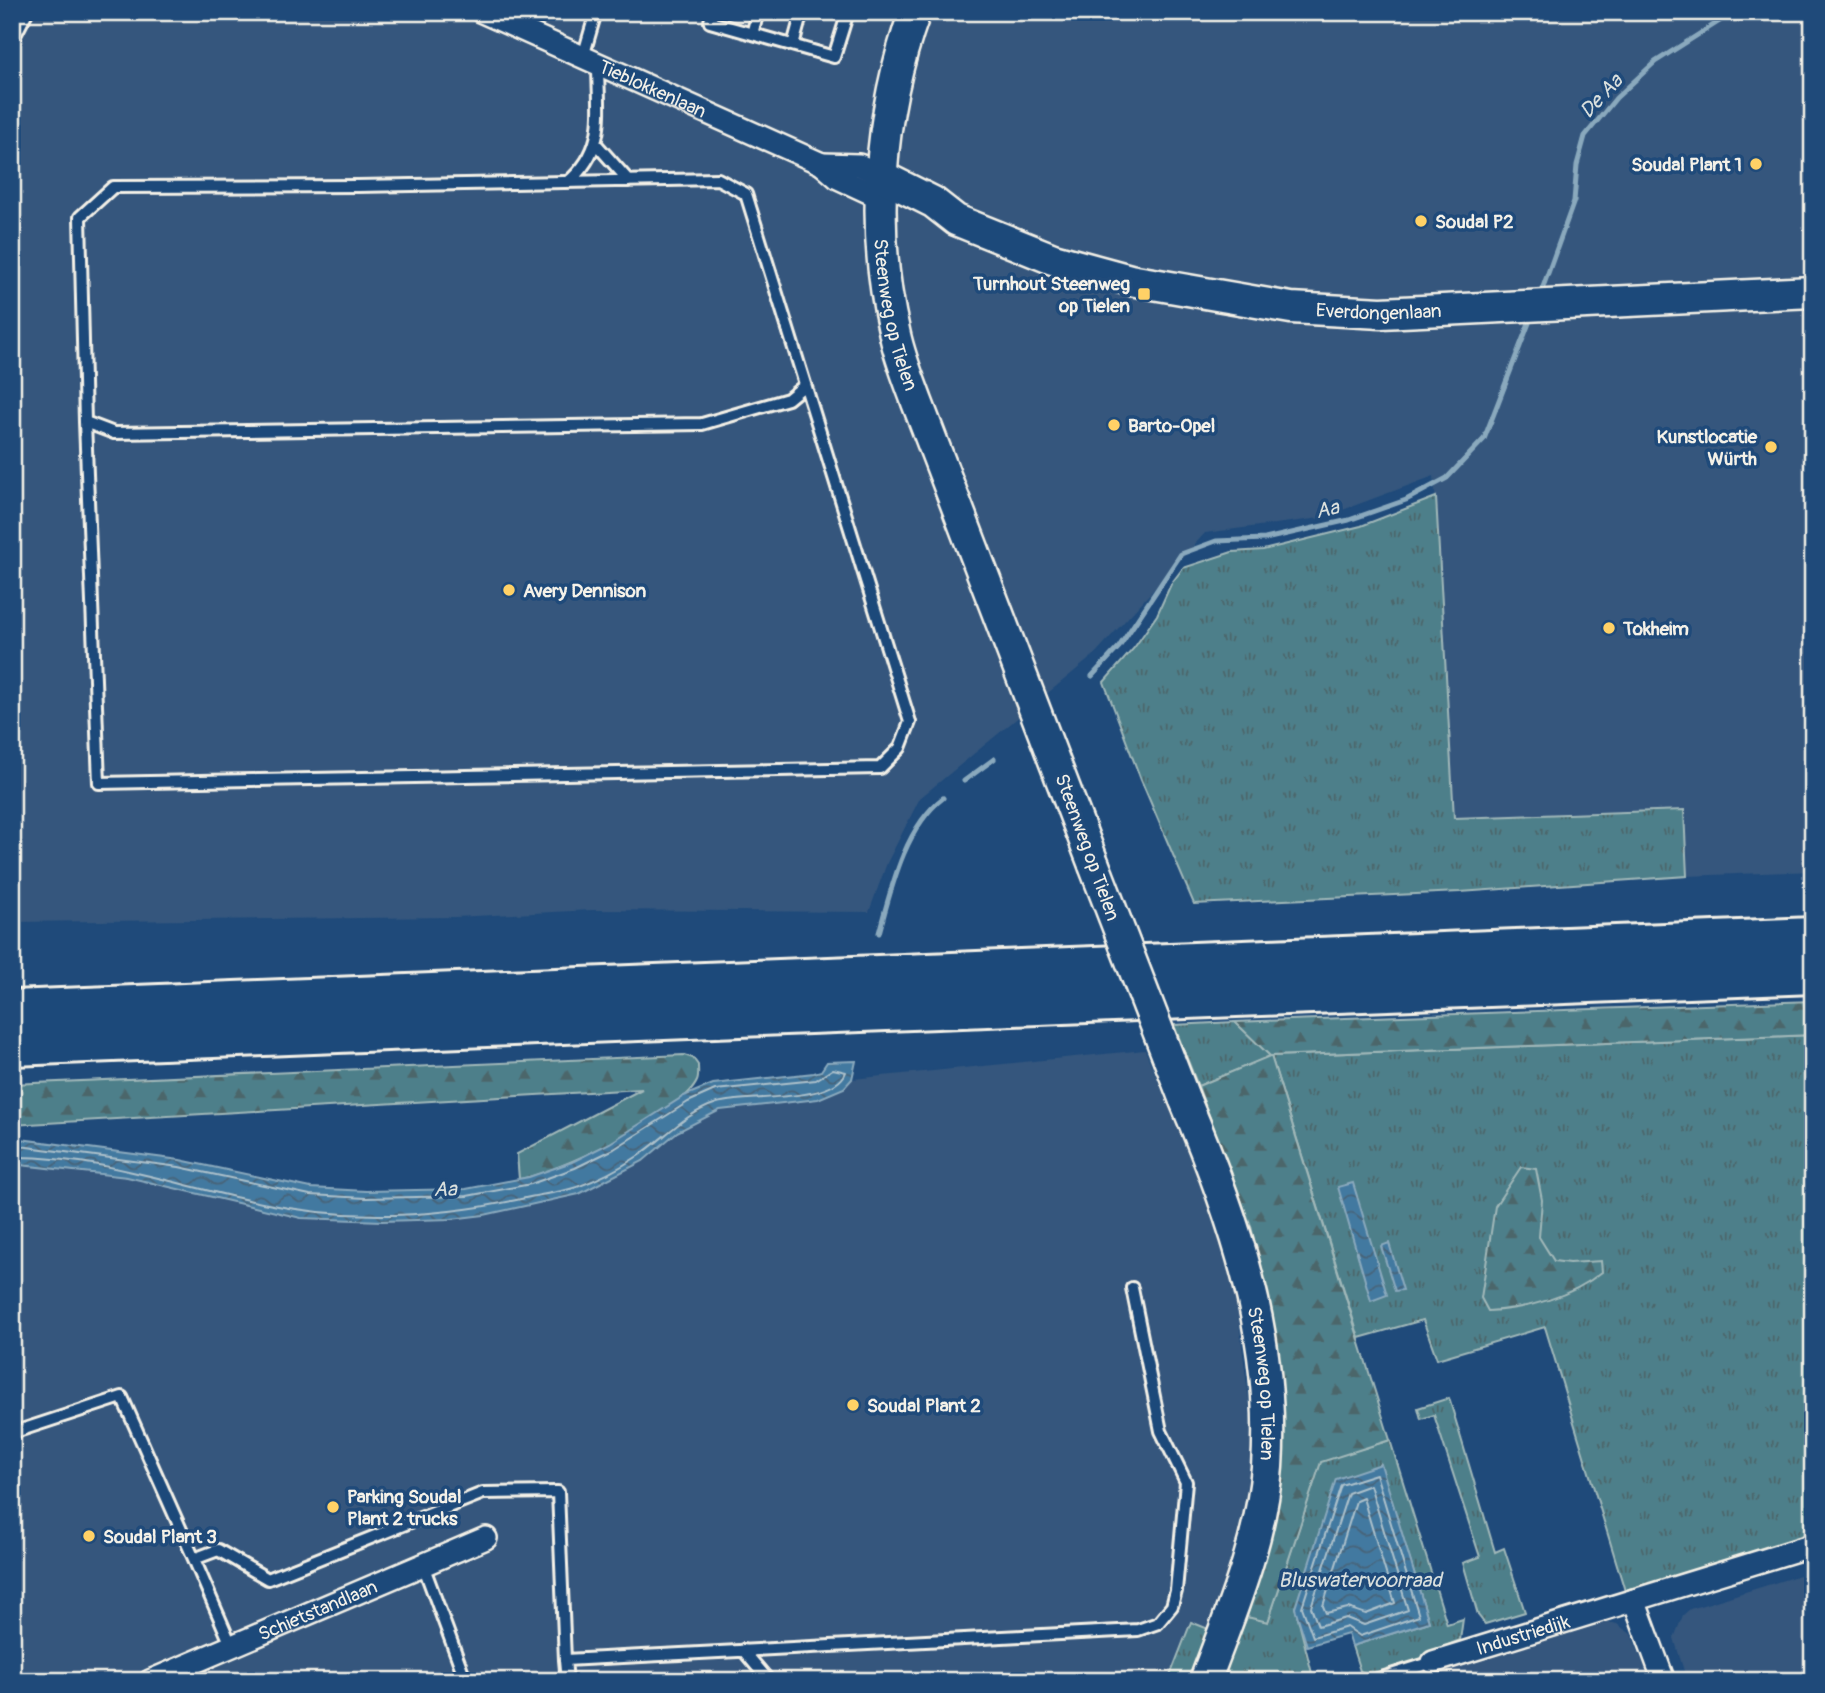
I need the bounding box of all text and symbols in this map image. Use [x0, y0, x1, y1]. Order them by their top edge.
street label: Tieblokkenlaan [595, 55, 710, 124]
water label: De Aa [1574, 67, 1630, 124]
place label: Soudal Plant 1 [1631, 153, 1742, 177]
marker: Soudal Plant 1 [1748, 156, 1764, 172]
place label: Soudal P2 [1435, 210, 1514, 234]
marker: Soudal P2 [1413, 213, 1429, 229]
street label: Steenweg op Tielen [868, 238, 923, 394]
place label: Turnhout Steenweg op Tielen [972, 272, 1130, 318]
marker: Turnhout Steenweg op Tielen [1136, 286, 1152, 302]
street label: Everdongenlaan [1315, 298, 1442, 326]
place label: Barto-Opel [1128, 414, 1215, 438]
marker: Barto-Opel [1106, 417, 1122, 433]
place label: Kunstlocatie Würth [1656, 425, 1758, 471]
marker: Kunstlocatie Würth [1763, 439, 1779, 455]
water label: Aa [1313, 493, 1343, 525]
place label: Avery Dennison [523, 579, 646, 603]
marker: Avery Dennison [501, 582, 517, 598]
place label: Tokheim [1622, 617, 1689, 641]
marker: Tokheim [1601, 620, 1617, 636]
street label: Steenweg op Tielen [1049, 771, 1125, 924]
water label: Aa [433, 1176, 458, 1203]
street label: Steenweg op Tielen [1242, 1304, 1279, 1461]
place label: Soudal Plant 2 [867, 1394, 981, 1418]
marker: Soudal Plant 2 [845, 1397, 861, 1413]
place label: Parking Soudal Plant 2 trucks [347, 1485, 461, 1531]
marker: Parking Soudal Plant 2 trucks [325, 1499, 341, 1515]
place label: Soudal Plant 3 [103, 1525, 217, 1549]
marker: Soudal Plant 3 [81, 1528, 97, 1544]
water label: Bluswatervoorraad [1278, 1567, 1444, 1594]
street label: Schietstandlaan [255, 1575, 381, 1647]
street label: Industriedijk [1473, 1610, 1573, 1661]

